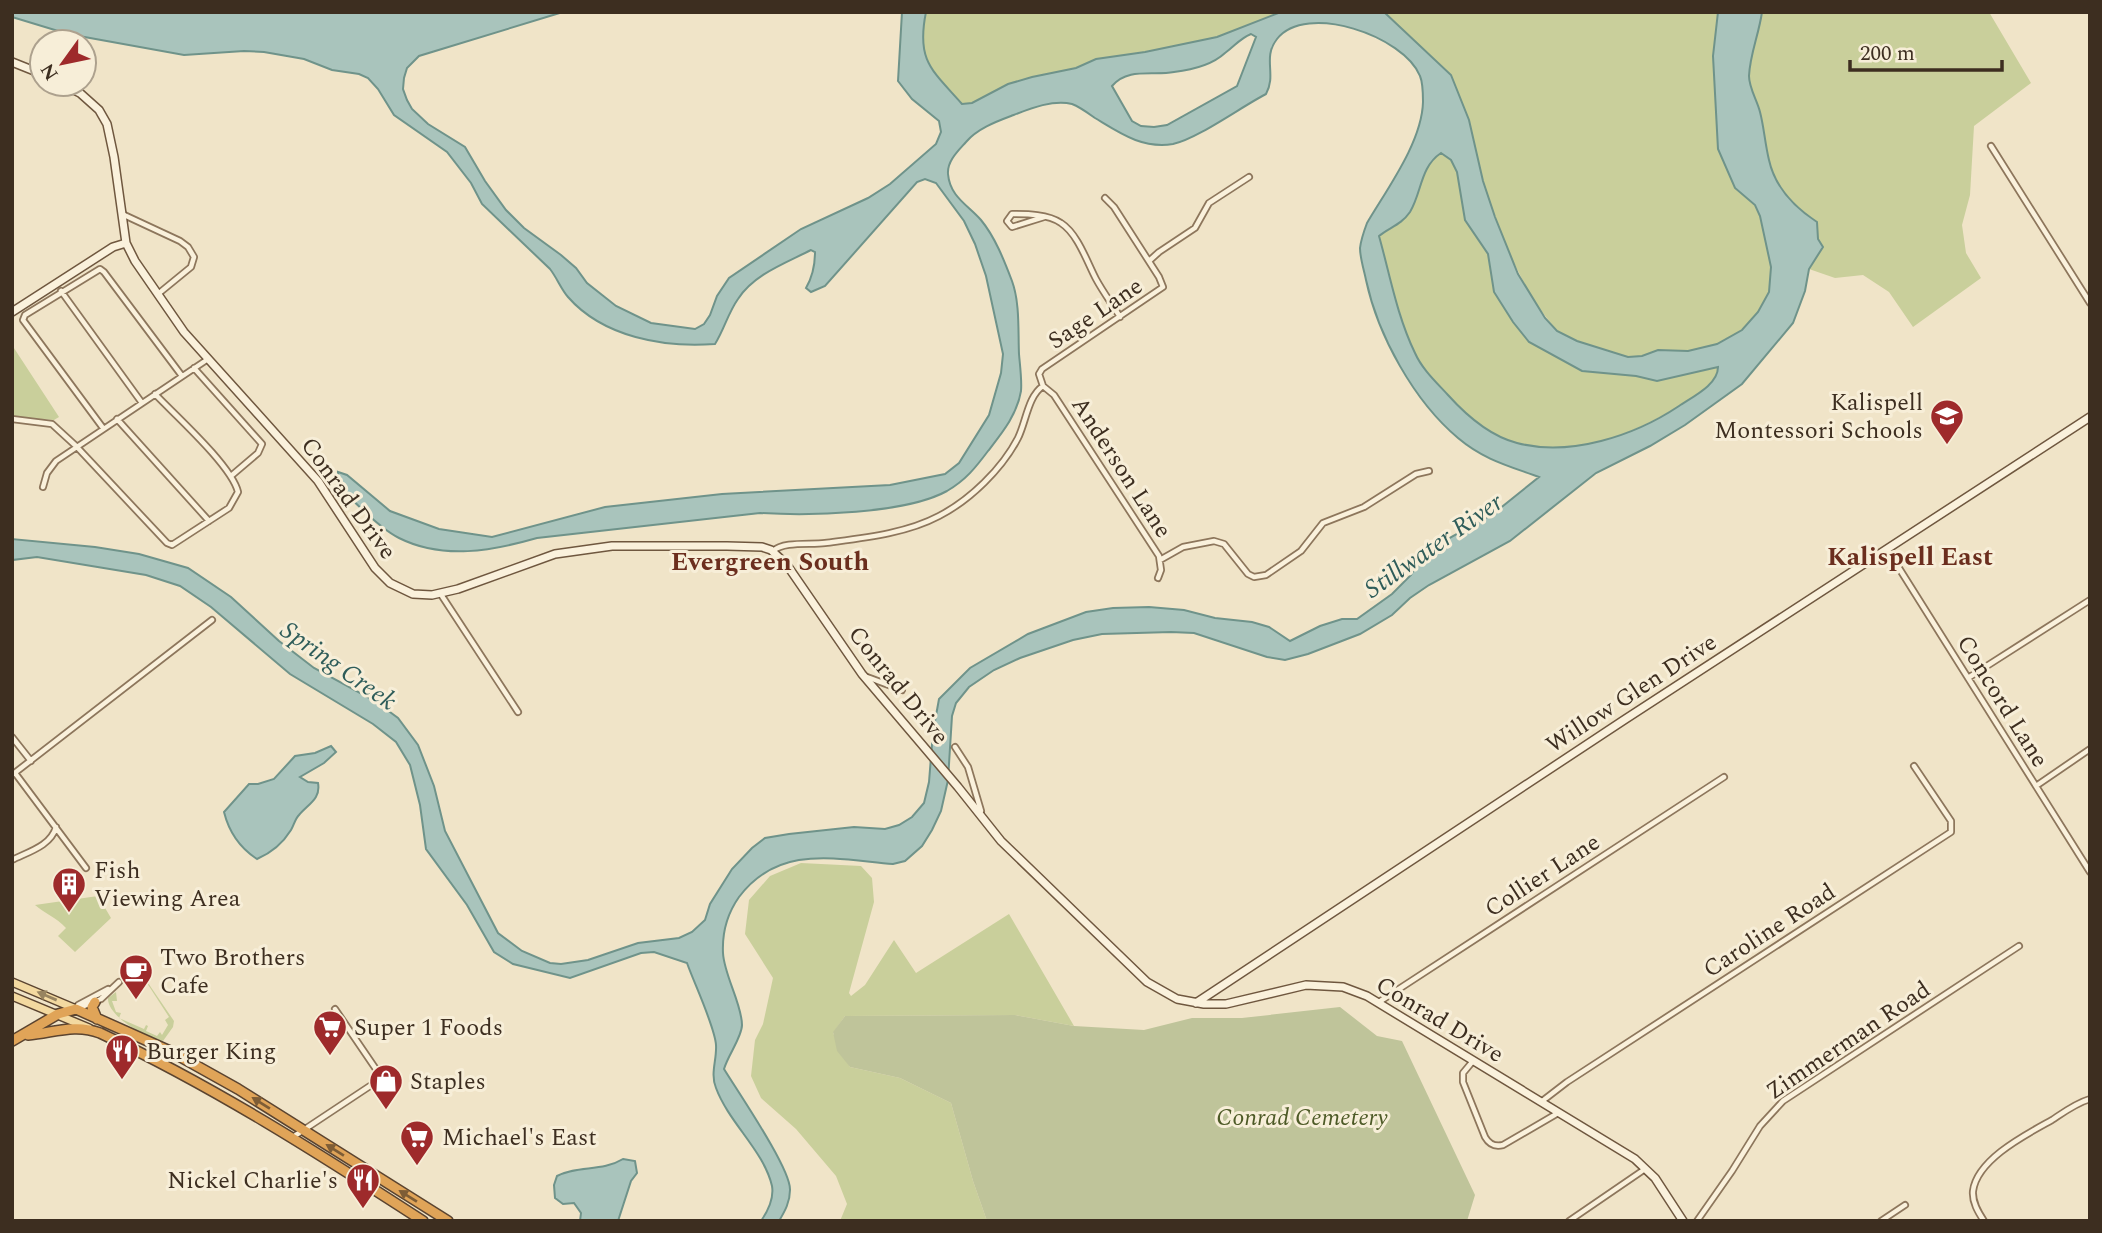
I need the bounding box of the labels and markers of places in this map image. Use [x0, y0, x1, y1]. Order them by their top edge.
place label: Kalispell Montessori Schools [1714, 385, 1923, 449]
school or university icon: Kalispell Montessori Schools [1928, 397, 1966, 446]
place label: Fish Viewing Area [94, 853, 241, 917]
building icon: Fish Viewing Area [50, 865, 88, 914]
place label: Two Brothers Cafe [160, 940, 305, 1004]
cafe icon: Two Brothers Cafe [117, 952, 155, 1001]
supermarket icon: Super 1 Foods [311, 1008, 349, 1057]
place label: Super 1 Foods [354, 1010, 503, 1046]
restaurant icon: Burger King [103, 1032, 141, 1081]
place label: Burger King [146, 1034, 276, 1070]
shop icon: Staples [367, 1062, 405, 1111]
place label: Staples [410, 1064, 486, 1100]
supermarket icon: Michael's East [398, 1118, 436, 1167]
place label: Michael's East [442, 1120, 597, 1156]
restaurant icon: Nickel Charlie's [344, 1161, 382, 1210]
place label: Nickel Charlie's [167, 1163, 338, 1199]

